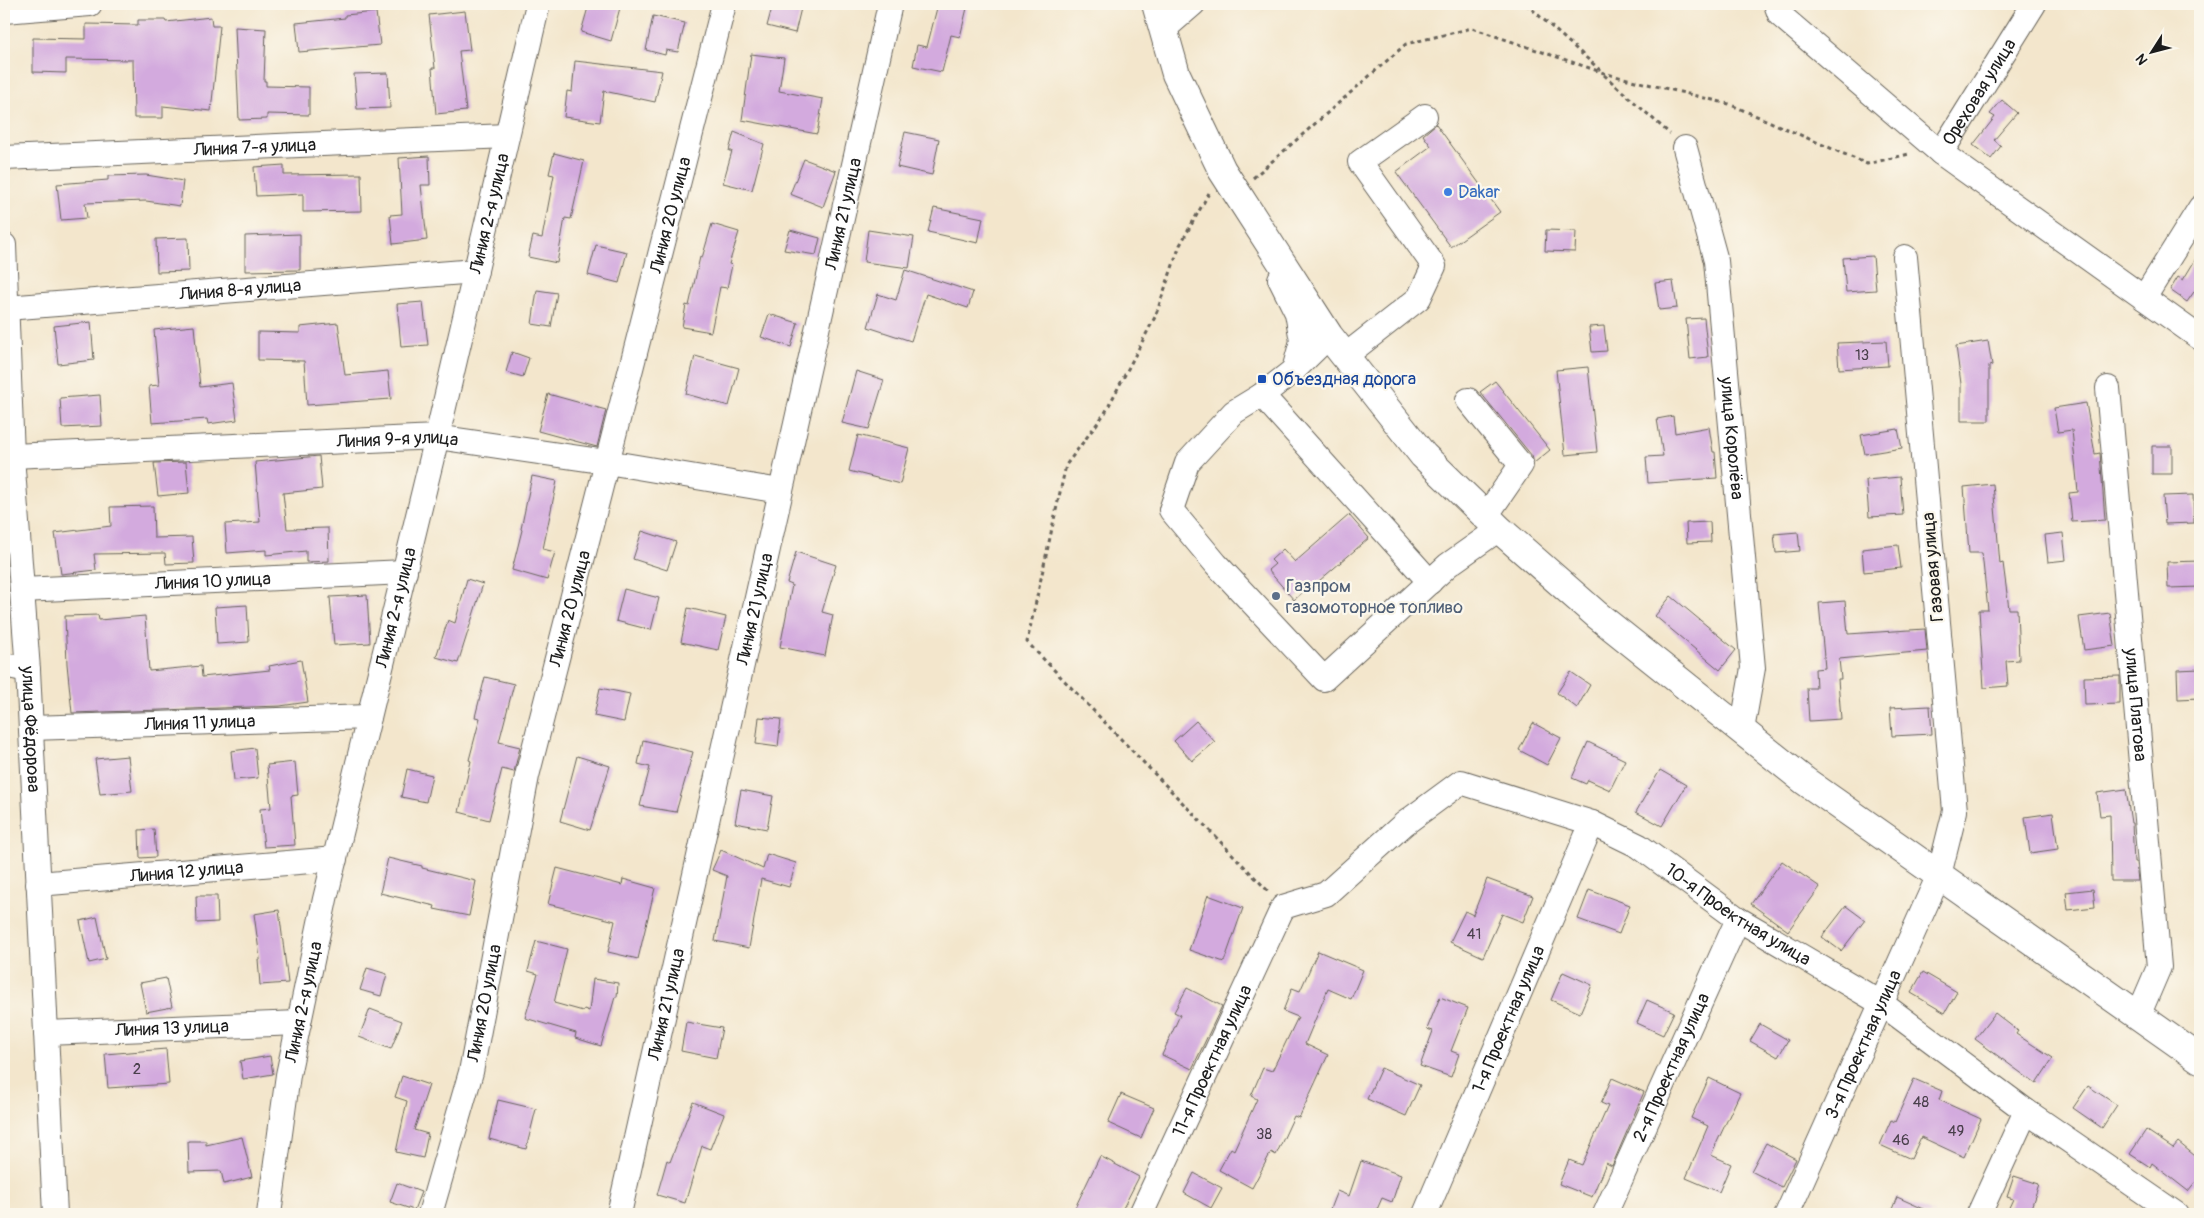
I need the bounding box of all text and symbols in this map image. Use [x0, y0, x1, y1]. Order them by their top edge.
north arrow [2126, 28, 2176, 78]
street label: Ореховая улица [1937, 34, 2021, 150]
text: N [2132, 51, 2152, 68]
street label: Линия 7-я улица [192, 133, 317, 161]
street label: Линия 2-я улица [464, 151, 514, 277]
street label: Линия 20 улица [644, 154, 696, 277]
street label: Линия 21 улица [819, 156, 867, 273]
place label: Dakar [1458, 181, 1501, 204]
marker: Dakar [1442, 186, 1454, 198]
street label: Линия 8-я улица [177, 273, 302, 306]
house number: 13 [1855, 346, 1869, 365]
place label: Объездная дорога [1272, 368, 1416, 391]
marker: Объездная дорога [1256, 373, 1268, 385]
street label: улица Королёва [1715, 375, 1749, 501]
street label: Линия 9-я улица [335, 425, 460, 453]
street label: Газовая улица [1917, 511, 1949, 623]
street label: Линия 2-я улица [370, 545, 421, 671]
street label: Линия 20 улица [544, 548, 596, 670]
street label: Линия 21 улица [731, 551, 778, 668]
street label: Линия 10 улица [153, 567, 271, 595]
place label: Газпром газомоторное топливо [1286, 575, 1463, 619]
marker: Газпром газомоторное топливо [1270, 590, 1282, 602]
street label: улица Платова [2119, 646, 2152, 762]
street label: улица Фёдорова [16, 664, 46, 793]
street label: Линия 11 улица [143, 709, 256, 736]
street label: Линия 12 улица [128, 855, 244, 888]
street label: 10-я Проектная улица [1661, 858, 1815, 971]
house number: 41 [1467, 925, 1481, 944]
street label: Линия 2-я улица [279, 939, 327, 1065]
street label: Линия 20 улица [461, 942, 506, 1065]
street label: 1-я Проектная улица [1467, 942, 1550, 1096]
street label: Линия 21 улица [642, 946, 690, 1063]
street label: 3-я Проектная улица [1820, 966, 1906, 1122]
street label: 11-я Проектная улица [1167, 981, 1257, 1140]
street label: 2-я Проектная улица [1628, 989, 1715, 1145]
street label: Линия 13 улица [113, 1014, 229, 1042]
house number: 2 [133, 1060, 141, 1079]
house number: 48 [1913, 1093, 1930, 1112]
house number: 49 [1948, 1122, 1964, 1141]
house number: 38 [1256, 1125, 1272, 1144]
house number: 46 [1892, 1131, 1910, 1150]

